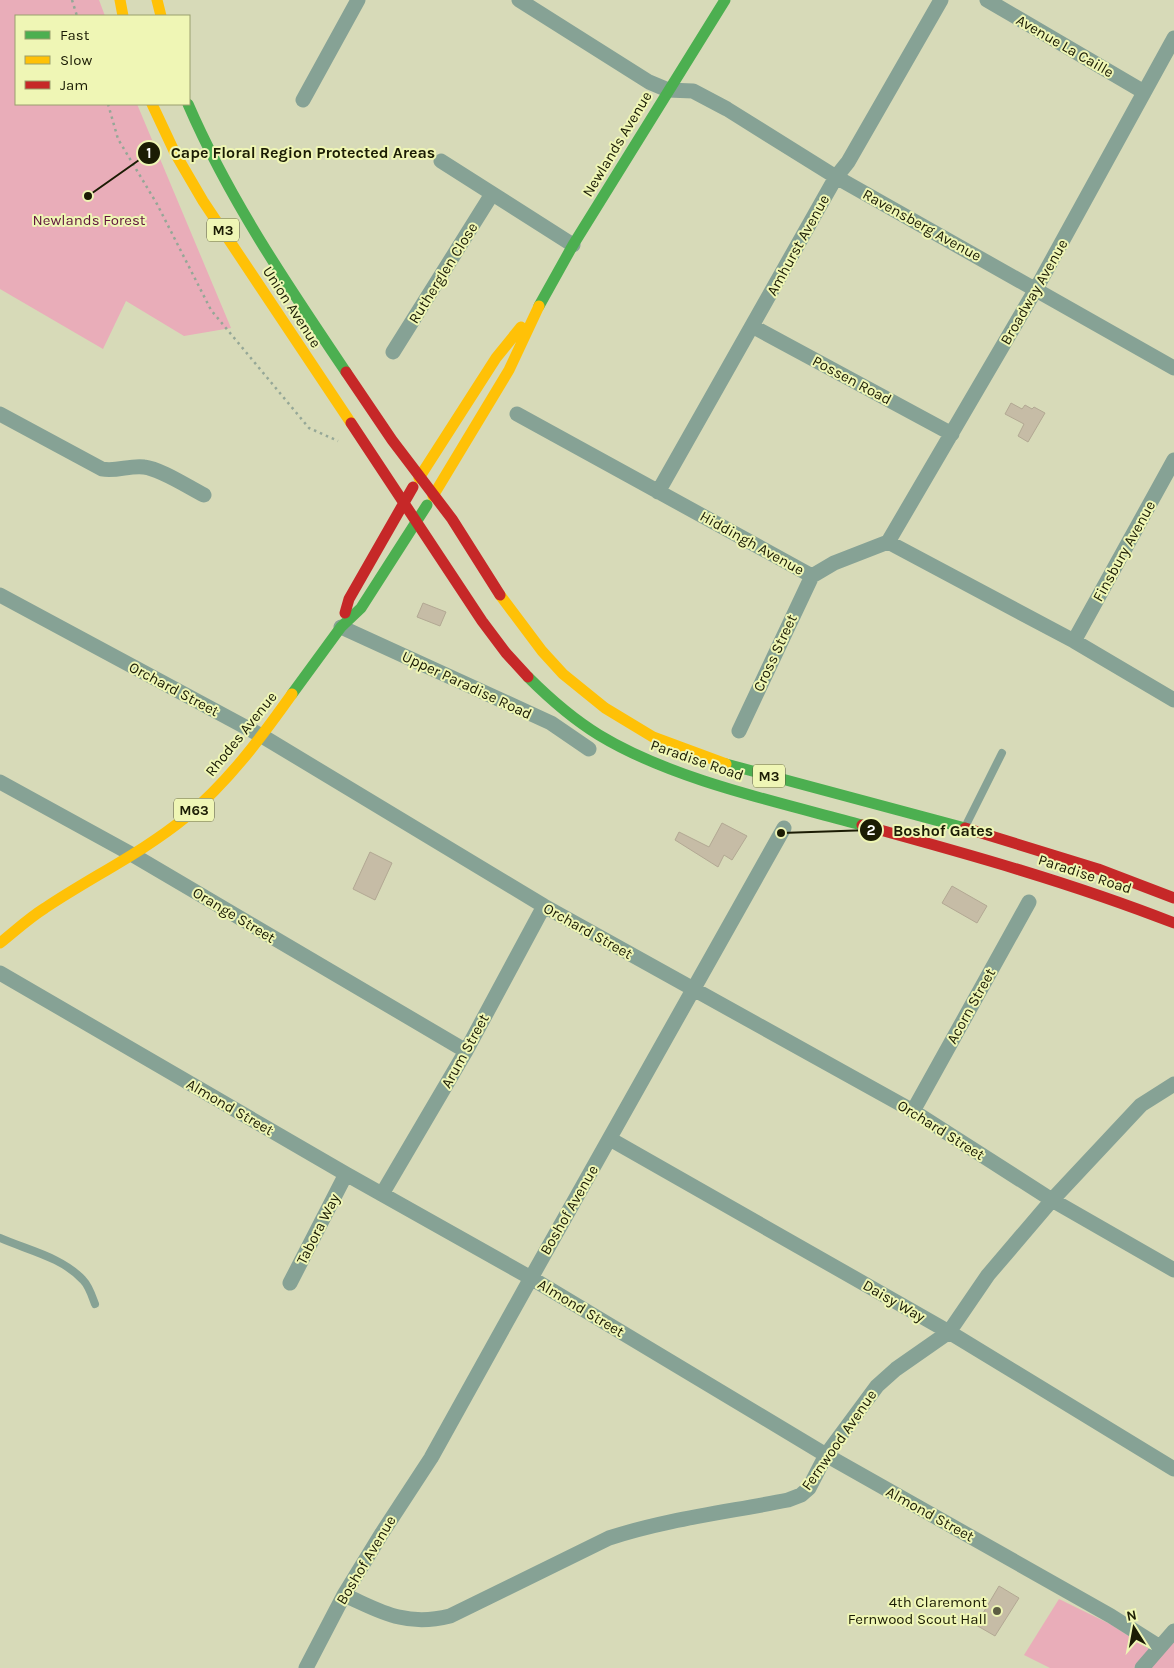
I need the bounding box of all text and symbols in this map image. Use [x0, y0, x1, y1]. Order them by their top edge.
street label: Avenue La Caille [1013, 11, 1117, 81]
legend [15, 15, 190, 105]
text: Fast [60, 26, 90, 44]
text: Slow [60, 51, 92, 69]
text: Jam [60, 76, 88, 94]
street label: Newlands Avenue [578, 88, 656, 200]
callout: Cape Floral Region Protected Areas [136, 137, 446, 168]
text: Cape Floral Region Protected Areas [171, 143, 435, 162]
text: 1 [146, 144, 152, 162]
street label: Ravensberg Avenue [860, 185, 984, 265]
street label: Amhurst Avenue [763, 191, 833, 299]
park label: Newlands Forest [33, 211, 146, 229]
road number: M3 [207, 218, 239, 242]
street label: Rutherglen Close [405, 219, 481, 327]
street label: Broadway Avenue [996, 236, 1072, 348]
street label: Union Avenue [259, 263, 325, 351]
street label: Possen Road [809, 352, 895, 408]
street label: Finsbury Avenue [1089, 497, 1159, 605]
street label: Hiddingh Avenue [697, 507, 807, 579]
street label: Cross Street [749, 611, 801, 695]
street label: Upper Paradise Road [399, 647, 535, 723]
street label: Orchard Street [126, 658, 222, 720]
street label: Rhodes Avenue [201, 688, 281, 780]
street label: Paradise Road [648, 736, 746, 784]
road number: M3 [753, 764, 785, 788]
road number: M63 [174, 798, 214, 822]
callout: Boshof Gates [858, 815, 1004, 846]
text: 2 [866, 821, 876, 839]
text: Boshof Gates [893, 821, 993, 840]
street label: Paradise Road [1036, 850, 1134, 898]
street label: Orange Street [189, 883, 279, 947]
street label: Orchard Street [540, 899, 636, 963]
street label: Acorn Street [943, 965, 999, 1047]
street label: Arum Street [437, 1011, 493, 1091]
street label: Almond Street [183, 1075, 277, 1139]
street label: Orchard Street [894, 1096, 988, 1164]
street label: Boshof Avenue [536, 1162, 602, 1258]
street label: Tabora Way [293, 1191, 343, 1267]
street label: Almond Street [534, 1275, 628, 1341]
street label: Daisy Way [860, 1276, 928, 1326]
street label: Fernwood Avenue [798, 1386, 880, 1494]
street label: Almond Street [883, 1482, 977, 1546]
street label: Boshof Avenue [332, 1512, 400, 1608]
place label: 4th Claremont Fernwood Scout Hall [848, 1593, 987, 1628]
north arrow [1109, 1603, 1159, 1653]
marker: 4th Claremont Fernwood Scout Hall [991, 1605, 1003, 1617]
text: N [1125, 1606, 1138, 1625]

